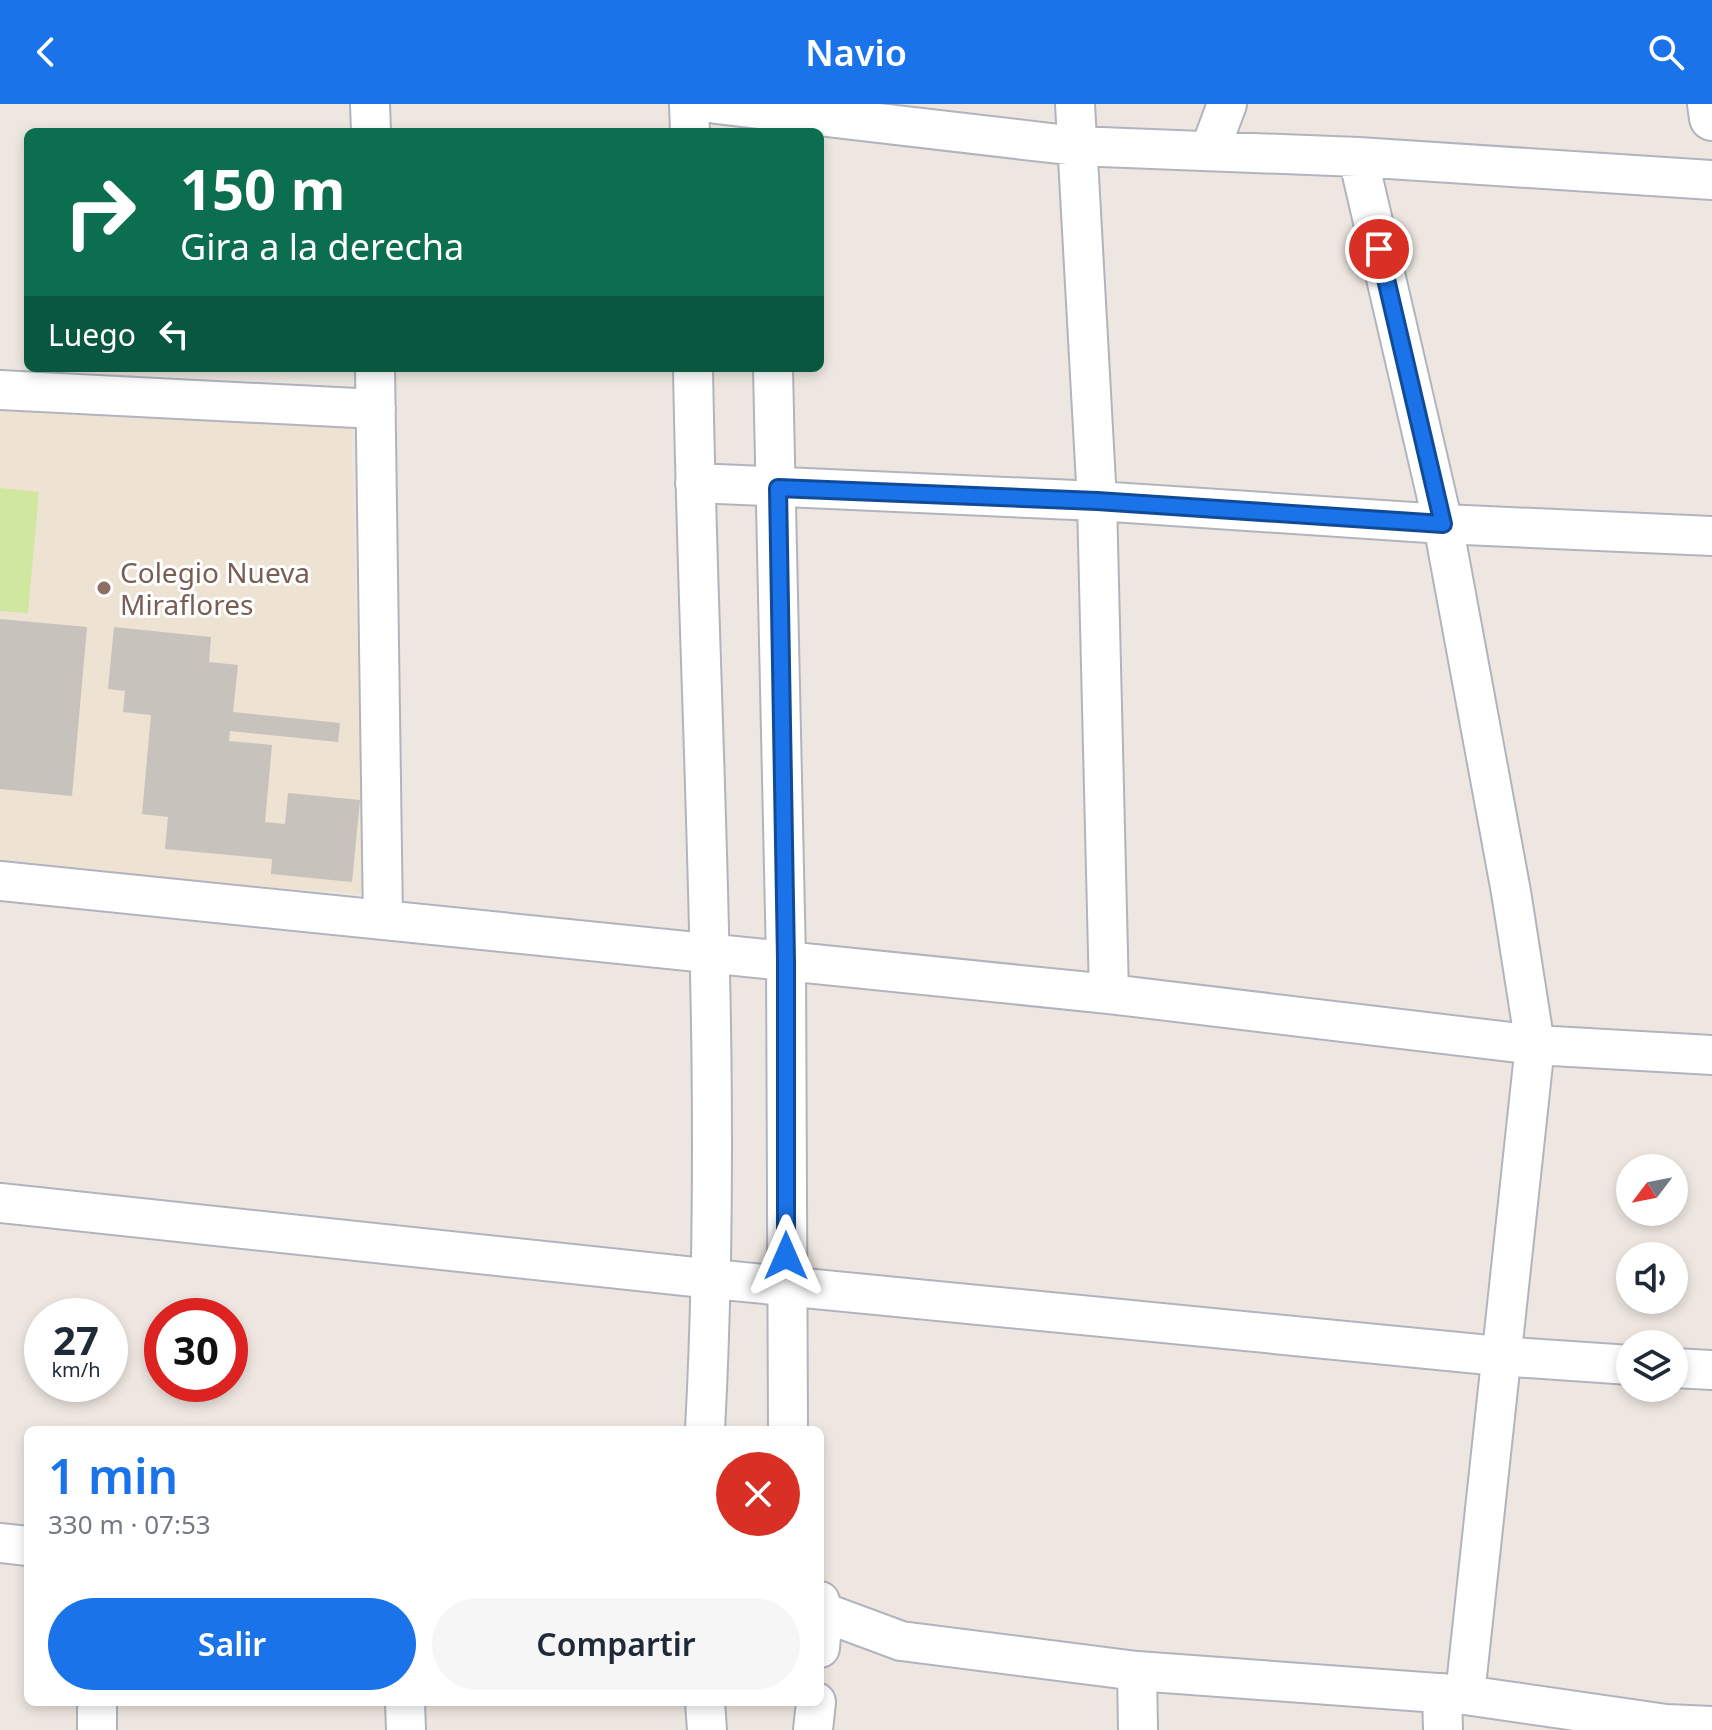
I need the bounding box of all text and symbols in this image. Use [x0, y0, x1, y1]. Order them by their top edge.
text: Navio [805, 28, 907, 77]
icon: back [24, 30, 68, 74]
icon: search [1644, 30, 1688, 74]
text: 150 m [180, 150, 345, 226]
icon: right [48, 160, 152, 264]
pin [1345, 215, 1413, 283]
text: Gira a la derecha [180, 222, 464, 271]
icon: arrive [1357, 227, 1401, 271]
icon: left [152, 312, 196, 356]
text: Luego [48, 314, 136, 355]
place label: Colegio Nueva Miraflores [120, 553, 310, 623]
marker: Colegio Nueva Miraflores [95, 579, 113, 597]
north arrow [1616, 1154, 1688, 1226]
map controls [1616, 1154, 1688, 1402]
position arrow [744, 1214, 828, 1298]
button: sound [1616, 1242, 1688, 1314]
speed limit sign: 30 [144, 1298, 248, 1402]
text: 27 [53, 1312, 99, 1367]
button: layers [1616, 1330, 1688, 1402]
text: km/h [51, 1356, 101, 1383]
text: 1 min [48, 1443, 178, 1508]
button: close [716, 1452, 800, 1536]
text: 330 m · 07:53 [48, 1506, 211, 1542]
button: Salir [48, 1598, 416, 1690]
button: Compartir [432, 1598, 800, 1690]

